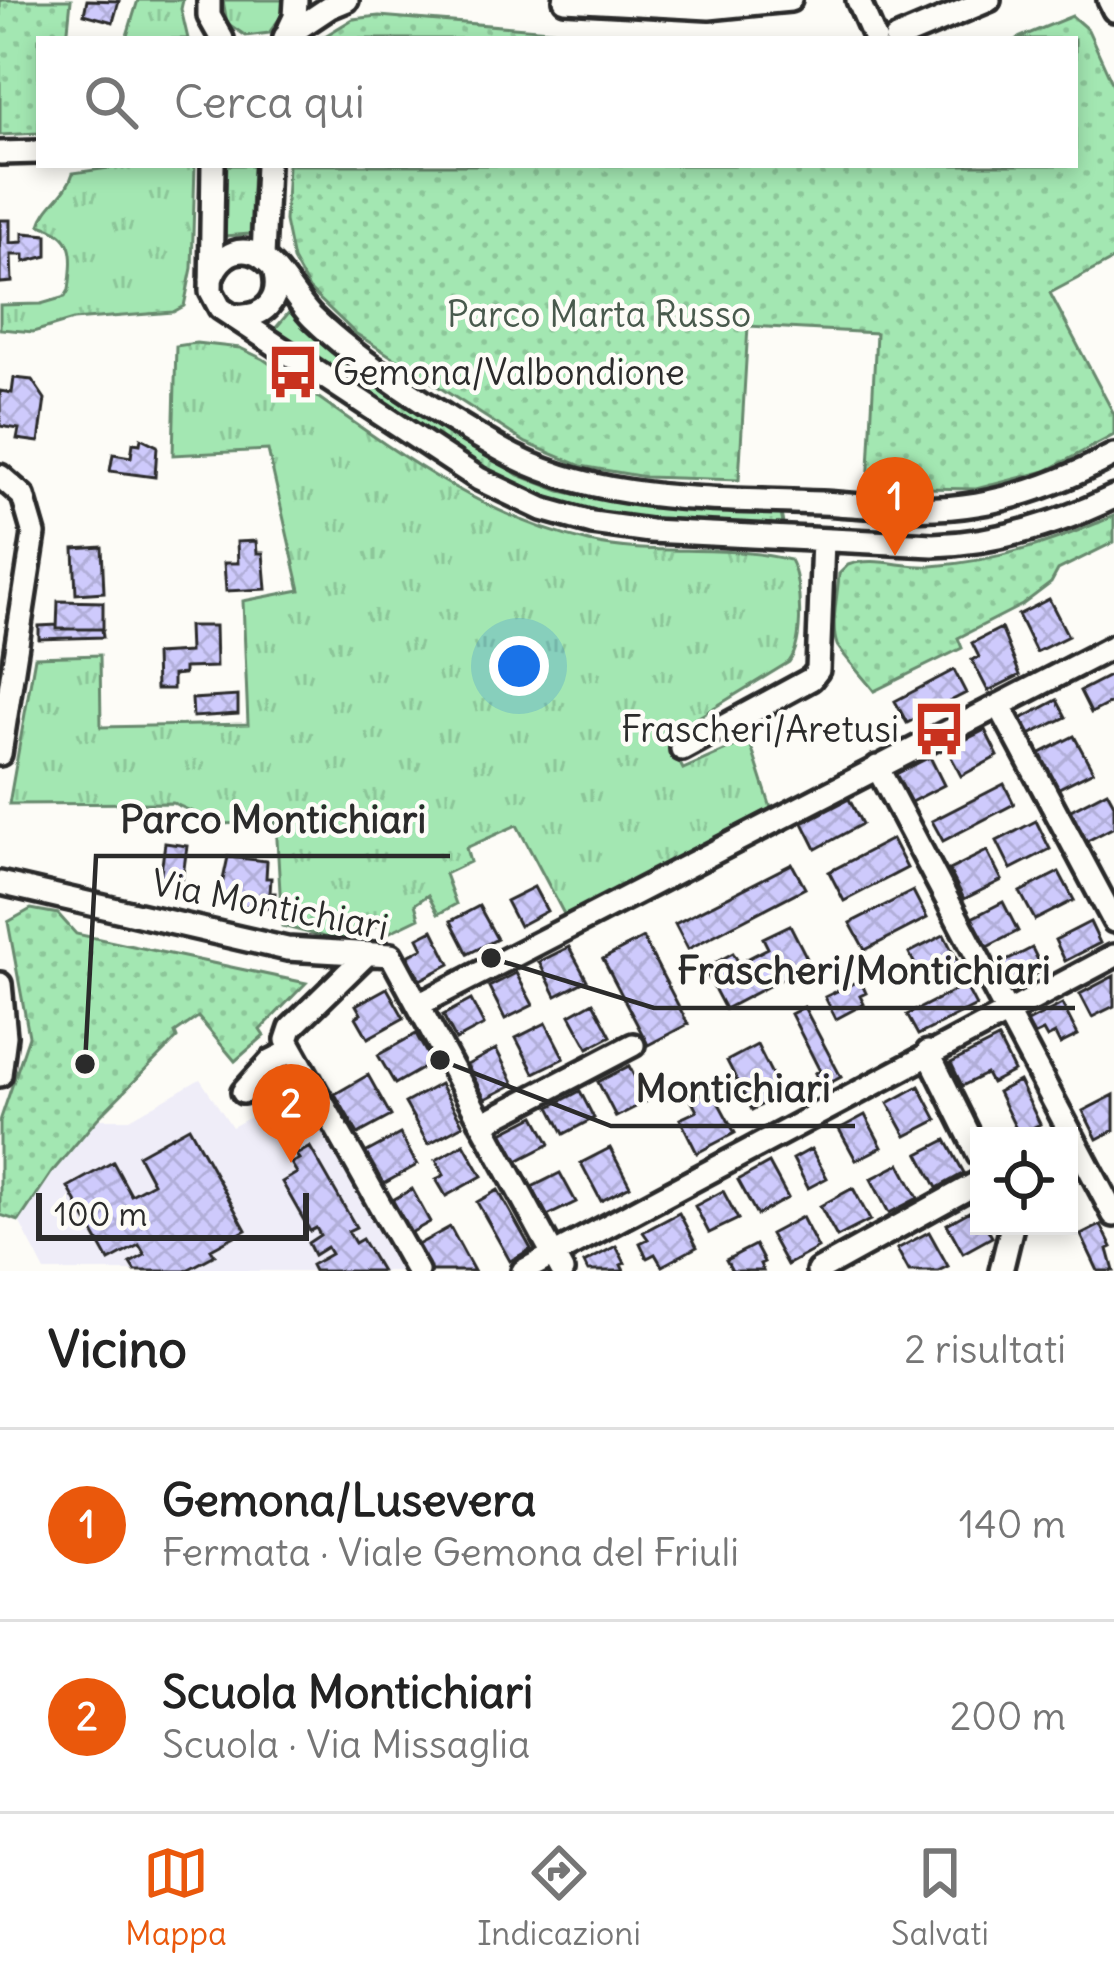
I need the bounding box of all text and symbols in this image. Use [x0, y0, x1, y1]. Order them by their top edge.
search box [36, 36, 1078, 168]
icon: search [78, 69, 144, 135]
text: Cerca qui [174, 74, 365, 130]
park label: Parco Marta Russo [447, 292, 751, 337]
bus stop icon: Gemona/Valbondione [264, 343, 322, 401]
place label: Gemona/Valbondione [333, 350, 685, 395]
pin: 1 [856, 457, 934, 556]
your location [489, 636, 549, 696]
bus stop icon: Frascheri/Aretusi [910, 700, 968, 758]
place label: Frascheri/Aretusi [621, 707, 899, 752]
callout: Parco Montichiari [96, 781, 450, 856]
text: Parco Montichiari [120, 795, 426, 844]
street label: Via Montichiari [148, 860, 392, 950]
callout: Frascheri/Montichiari [654, 933, 1075, 1008]
text: Frascheri/Montichiari [677, 946, 1051, 995]
callout: Montichiari [611, 1051, 855, 1126]
pin: 2 [252, 1064, 330, 1163]
text: Montichiari [635, 1064, 831, 1113]
map controls [970, 1127, 1078, 1235]
button: locate [970, 1127, 1078, 1235]
scale bar [36, 1187, 309, 1240]
text: 100 m [54, 1193, 147, 1235]
text: Vicino [48, 1317, 187, 1381]
text: 2 risultati [904, 1325, 1066, 1374]
text: Gemona/Lusevera [162, 1472, 536, 1528]
text: 1 [79, 1500, 95, 1549]
text: 140 m [959, 1500, 1066, 1549]
text: Fermata · Viale Gemona del Friuli [162, 1528, 739, 1577]
text: Scuola Montichiari [162, 1664, 533, 1720]
text: 2 [76, 1692, 98, 1741]
text: 200 m [950, 1692, 1066, 1741]
text: Scuola · Via Missaglia [162, 1720, 530, 1769]
tab: Mappa [125, 1840, 227, 1954]
tab: Indicazioni [477, 1840, 641, 1954]
tab: Salvati [891, 1840, 989, 1954]

